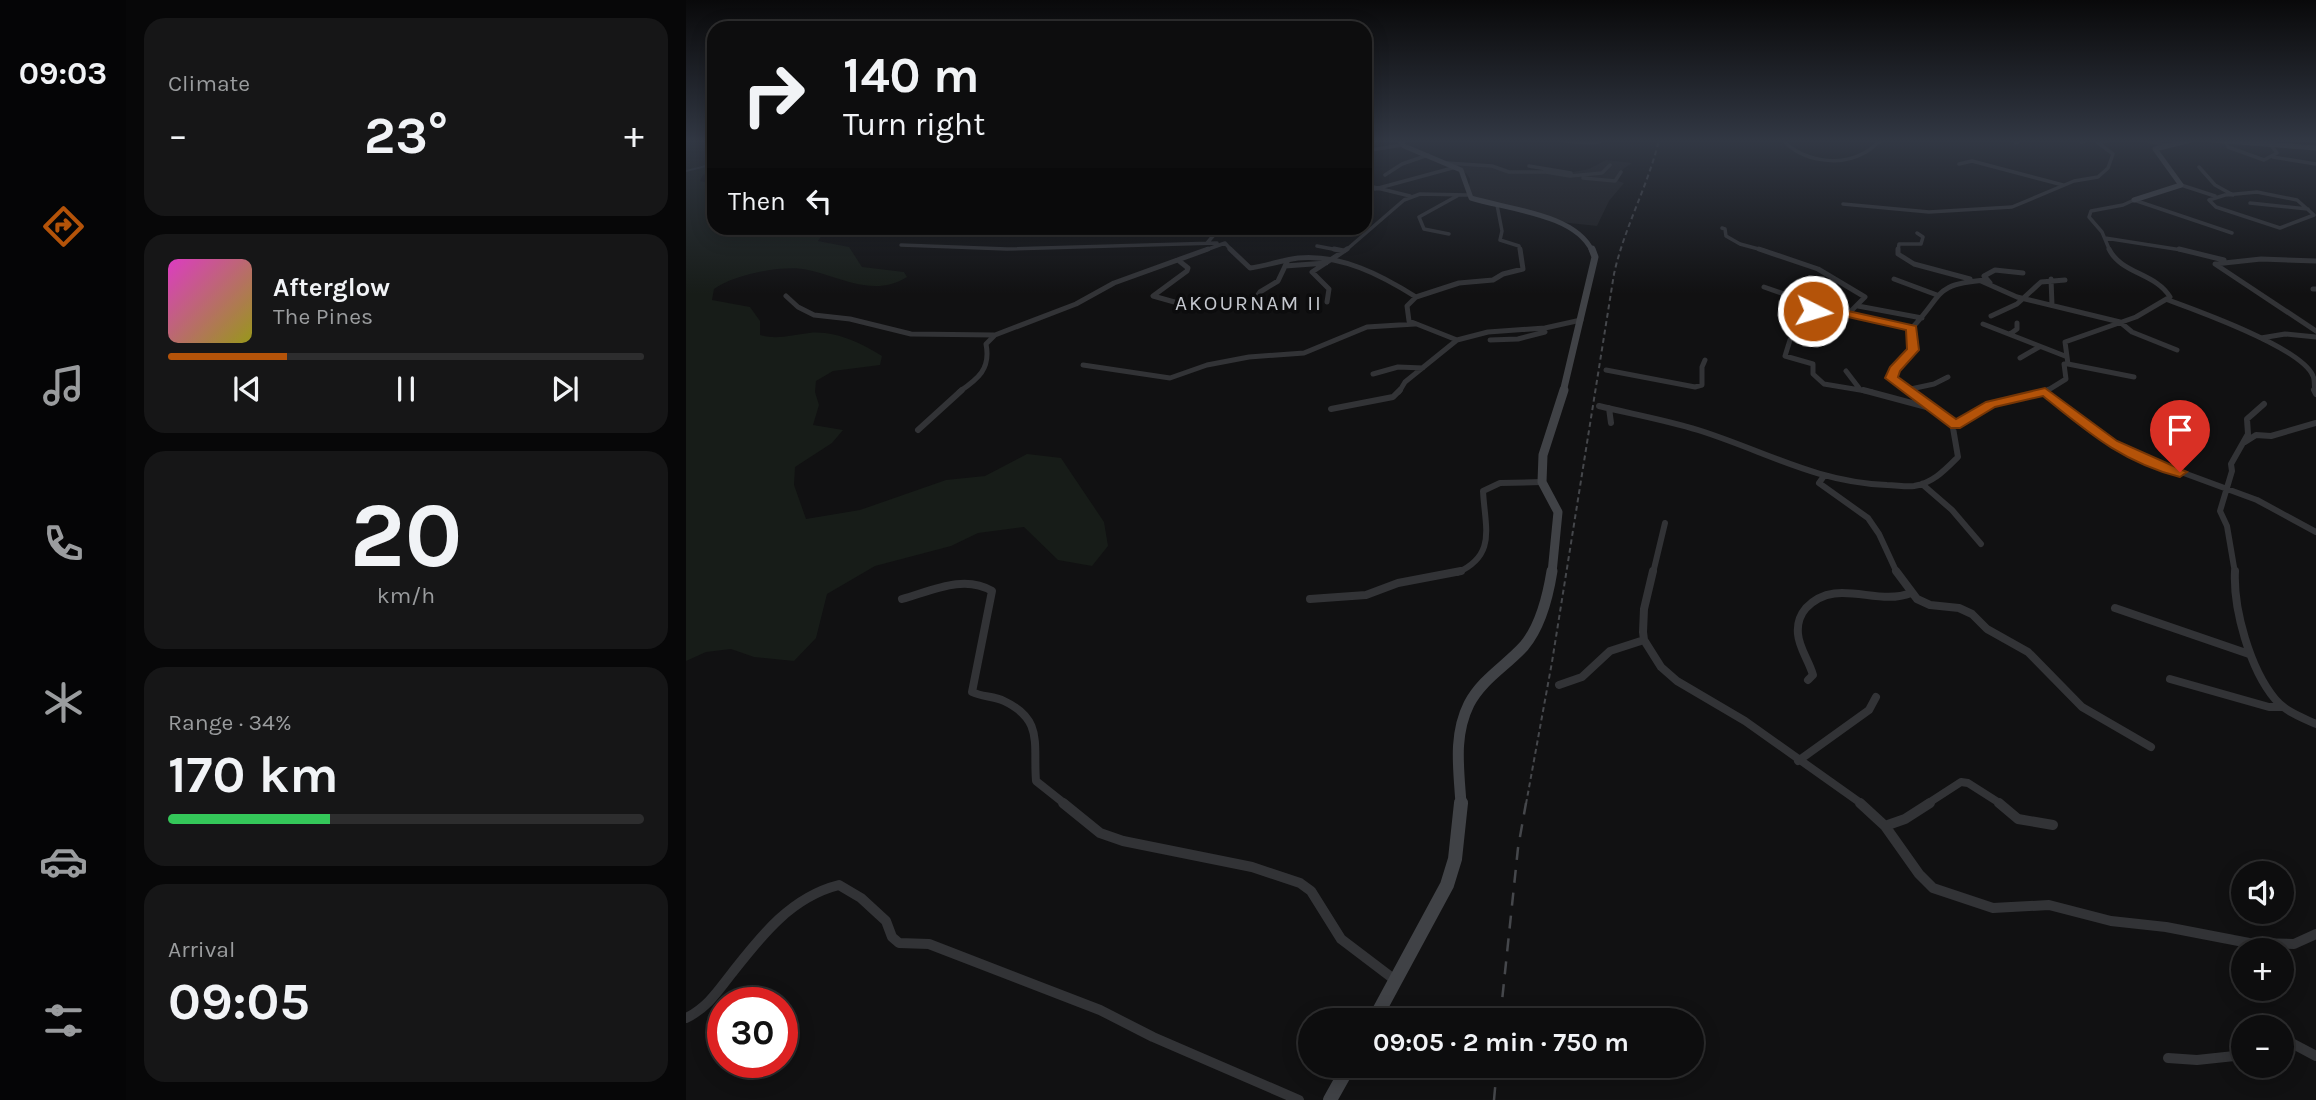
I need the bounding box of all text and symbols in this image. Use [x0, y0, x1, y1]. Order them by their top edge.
text: 140 m [843, 47, 980, 104]
icon: right [728, 49, 819, 140]
text: 09:03 [19, 55, 107, 92]
text: Climate [168, 70, 250, 97]
text: 23° [364, 105, 448, 166]
text: Turn right [843, 106, 985, 143]
text: − [168, 113, 188, 158]
text: + [624, 113, 644, 158]
icon: left [800, 182, 838, 220]
text: Then [728, 186, 786, 217]
icon: directions [39, 202, 88, 251]
text: Afterglow [273, 272, 390, 303]
position arrow [1776, 274, 1850, 348]
district label: AKOURNAM II [1175, 291, 1323, 315]
text: The Pines [273, 303, 373, 330]
icon: music [39, 361, 88, 410]
icon: previous [228, 370, 266, 408]
icon: pause [387, 370, 425, 408]
icon: next [546, 370, 584, 408]
pin [2150, 400, 2210, 472]
icon: arrive [2161, 411, 2199, 449]
text: 20 [350, 483, 462, 589]
icon: phone [39, 519, 88, 568]
text: km/h [377, 582, 435, 609]
icon: climate [39, 678, 88, 727]
text: Range · 34% [168, 709, 292, 736]
text: 170 km [168, 744, 339, 805]
icon: car [39, 837, 88, 886]
map controls [2231, 861, 2294, 1078]
button: sound [2231, 861, 2294, 924]
text: Arrival [168, 936, 235, 963]
button: + [2231, 938, 2294, 1001]
text: 09:05 [168, 971, 310, 1032]
speed limit sign: 30 [707, 987, 798, 1078]
icon: filters [39, 996, 88, 1045]
button: − [2231, 1015, 2294, 1078]
text: 09:05 · 2 min · 750 m [1373, 1027, 1629, 1058]

